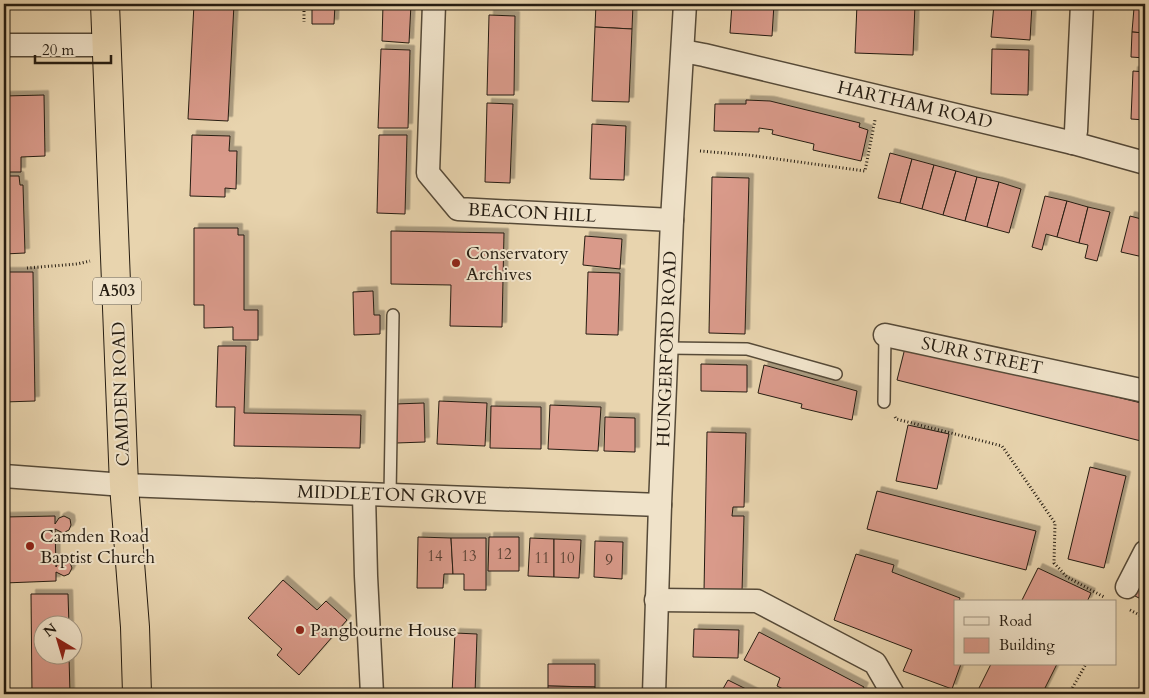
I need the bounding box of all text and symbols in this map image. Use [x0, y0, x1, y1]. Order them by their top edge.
scale bar [35, 32, 111, 64]
text: 20 m [42, 40, 74, 60]
street label: HARTHAM ROAD [835, 75, 995, 135]
street label: BEACON HILL [467, 197, 597, 229]
place label: Conservatory Archives [466, 241, 569, 287]
street label: HUNGERFORD ROAD [651, 251, 683, 447]
marker: Conservatory Archives [450, 257, 462, 269]
road number: A503 [93, 278, 141, 304]
street label: CAMDEN ROAD [106, 321, 136, 467]
street label: SURR STREET [919, 331, 1045, 381]
street label: MIDDLETON GROVE [297, 479, 487, 511]
place label: Camden Road Baptist Church [40, 524, 155, 570]
marker: Camden Road Baptist Church [24, 540, 36, 552]
house number: 12 [496, 544, 512, 564]
house number: 14 [427, 546, 443, 566]
house number: 13 [461, 546, 477, 566]
house number: 11 [534, 548, 550, 568]
house number: 10 [559, 548, 575, 568]
house number: 9 [605, 550, 613, 570]
legend [954, 600, 1116, 666]
text: Road [999, 611, 1032, 631]
north arrow [32, 616, 82, 666]
place label: Pangbourne House [310, 618, 457, 643]
text: N [40, 619, 61, 641]
marker: Pangbourne House [294, 624, 306, 636]
text: Building [999, 635, 1055, 655]

